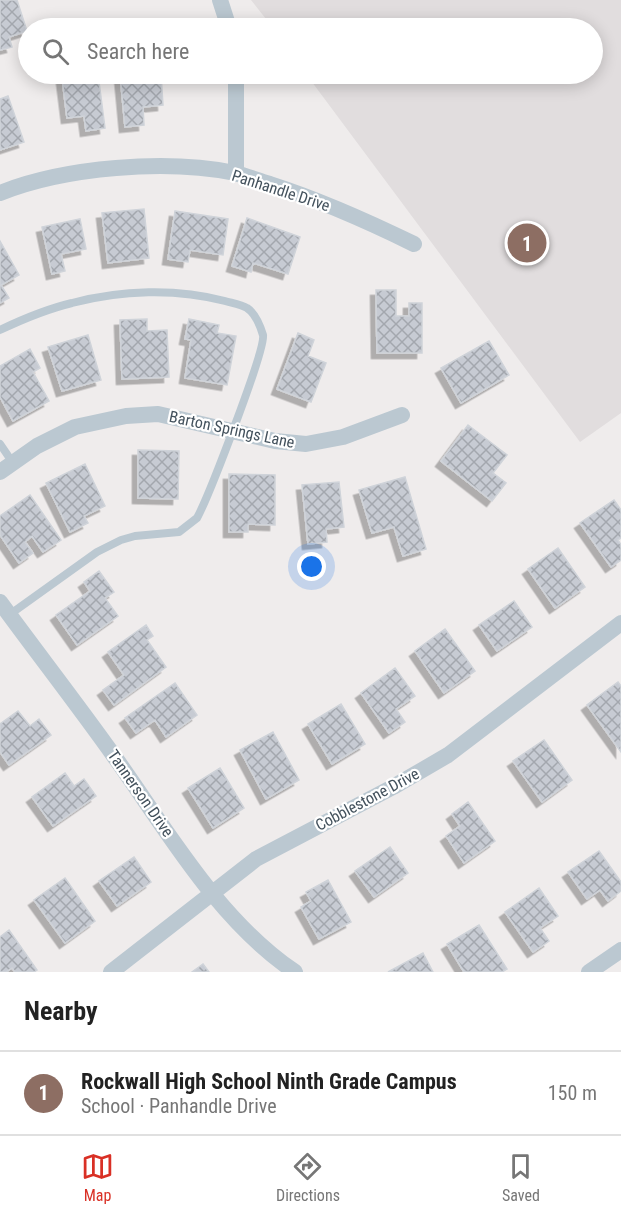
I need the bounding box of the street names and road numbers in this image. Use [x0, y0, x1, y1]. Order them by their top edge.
street label: Panhandle Drive [229, 166, 332, 215]
street label: Barton Springs Lane [168, 407, 296, 452]
street label: Tannerson Drive [104, 746, 178, 840]
street label: Cobblestone Drive [312, 764, 422, 835]

